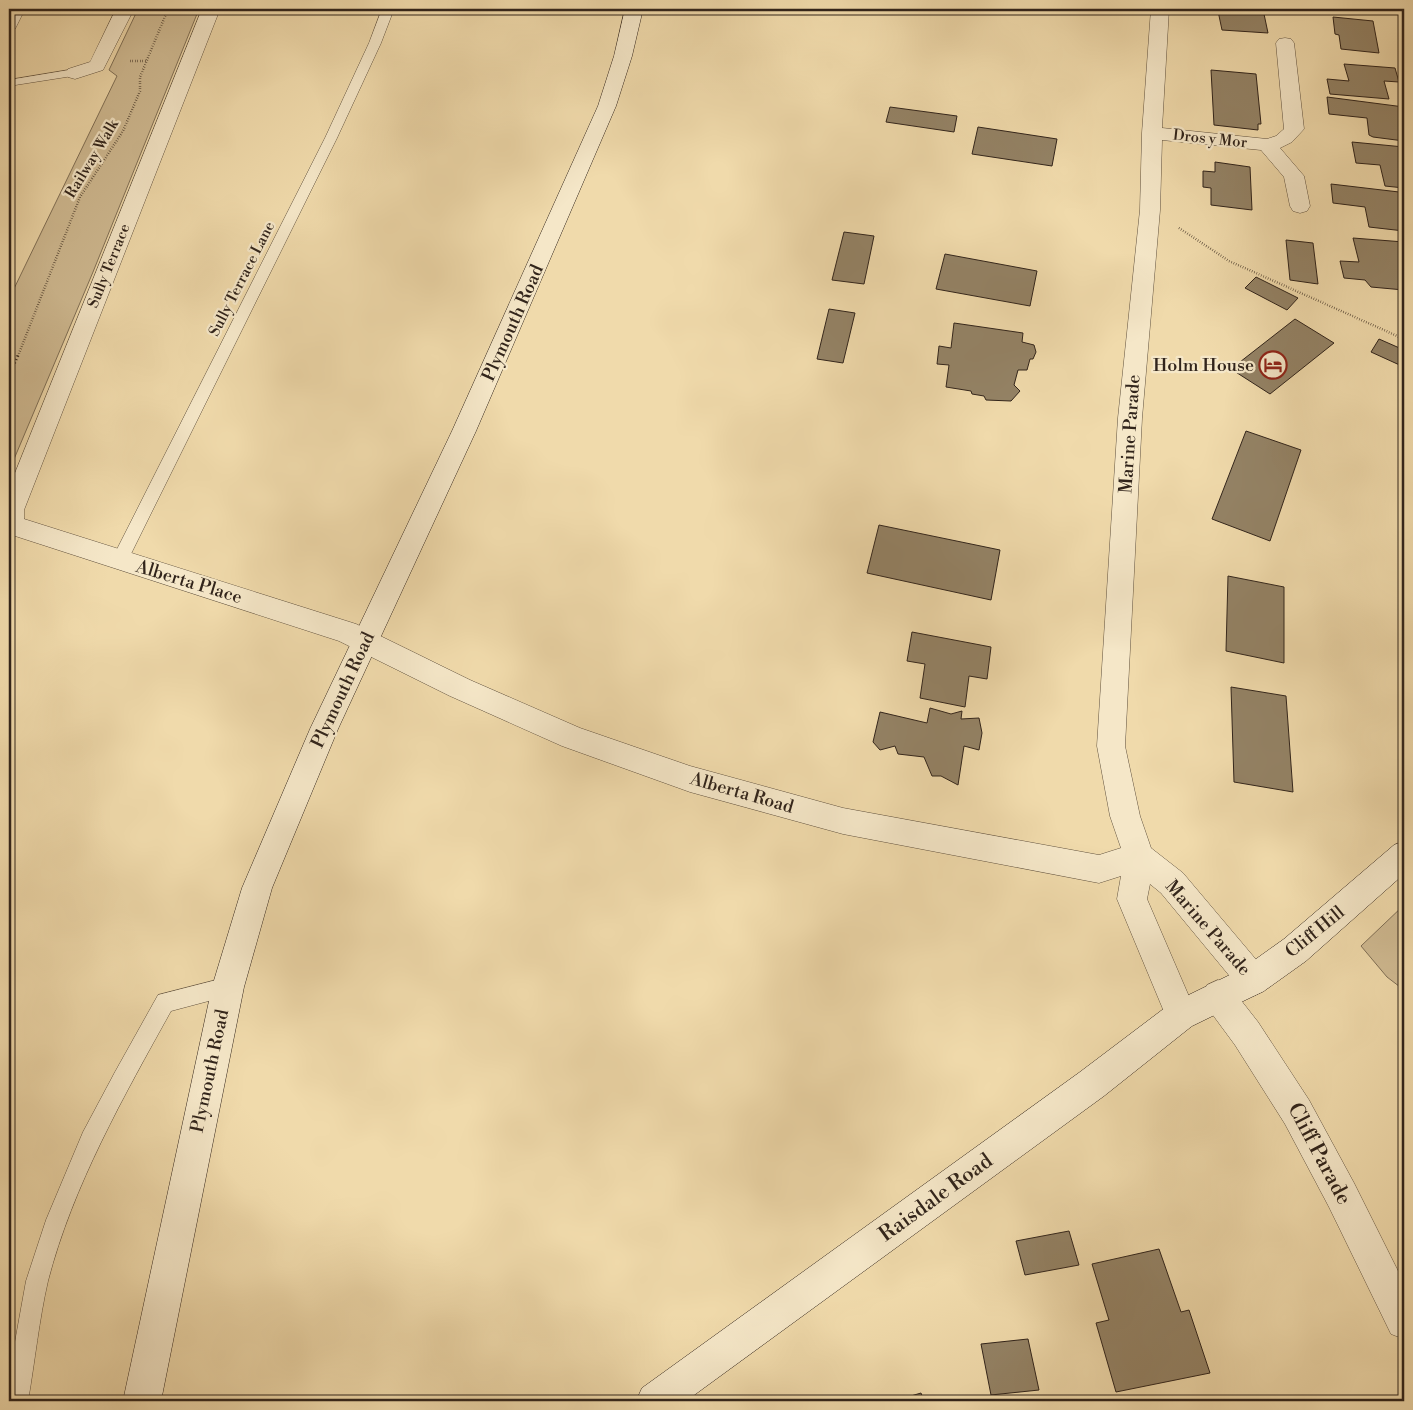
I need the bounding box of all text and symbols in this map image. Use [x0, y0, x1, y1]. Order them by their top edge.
street label: Railway Walk [61, 115, 124, 202]
street label: Dros y Mor [1172, 126, 1249, 152]
street label: Sully Terrace Lane [205, 218, 279, 340]
street label: Sully Terrace [83, 221, 135, 311]
street label: Plymouth Road [477, 260, 549, 385]
hotel icon: Holm House [1258, 350, 1288, 380]
place label: Holm House [1153, 354, 1254, 377]
street label: Marine Parade [1114, 374, 1146, 494]
street label: Alberta Place [132, 555, 245, 609]
street label: Plymouth Road [306, 628, 380, 752]
street label: Alberta Road [687, 767, 797, 819]
street label: Marine Parade [1160, 875, 1256, 981]
street label: Cliff Hill [1281, 901, 1350, 963]
street label: Plymouth Road [186, 1007, 234, 1135]
street label: Cliff Parade [1281, 1099, 1357, 1209]
street label: Raisdale Road [874, 1148, 998, 1248]

